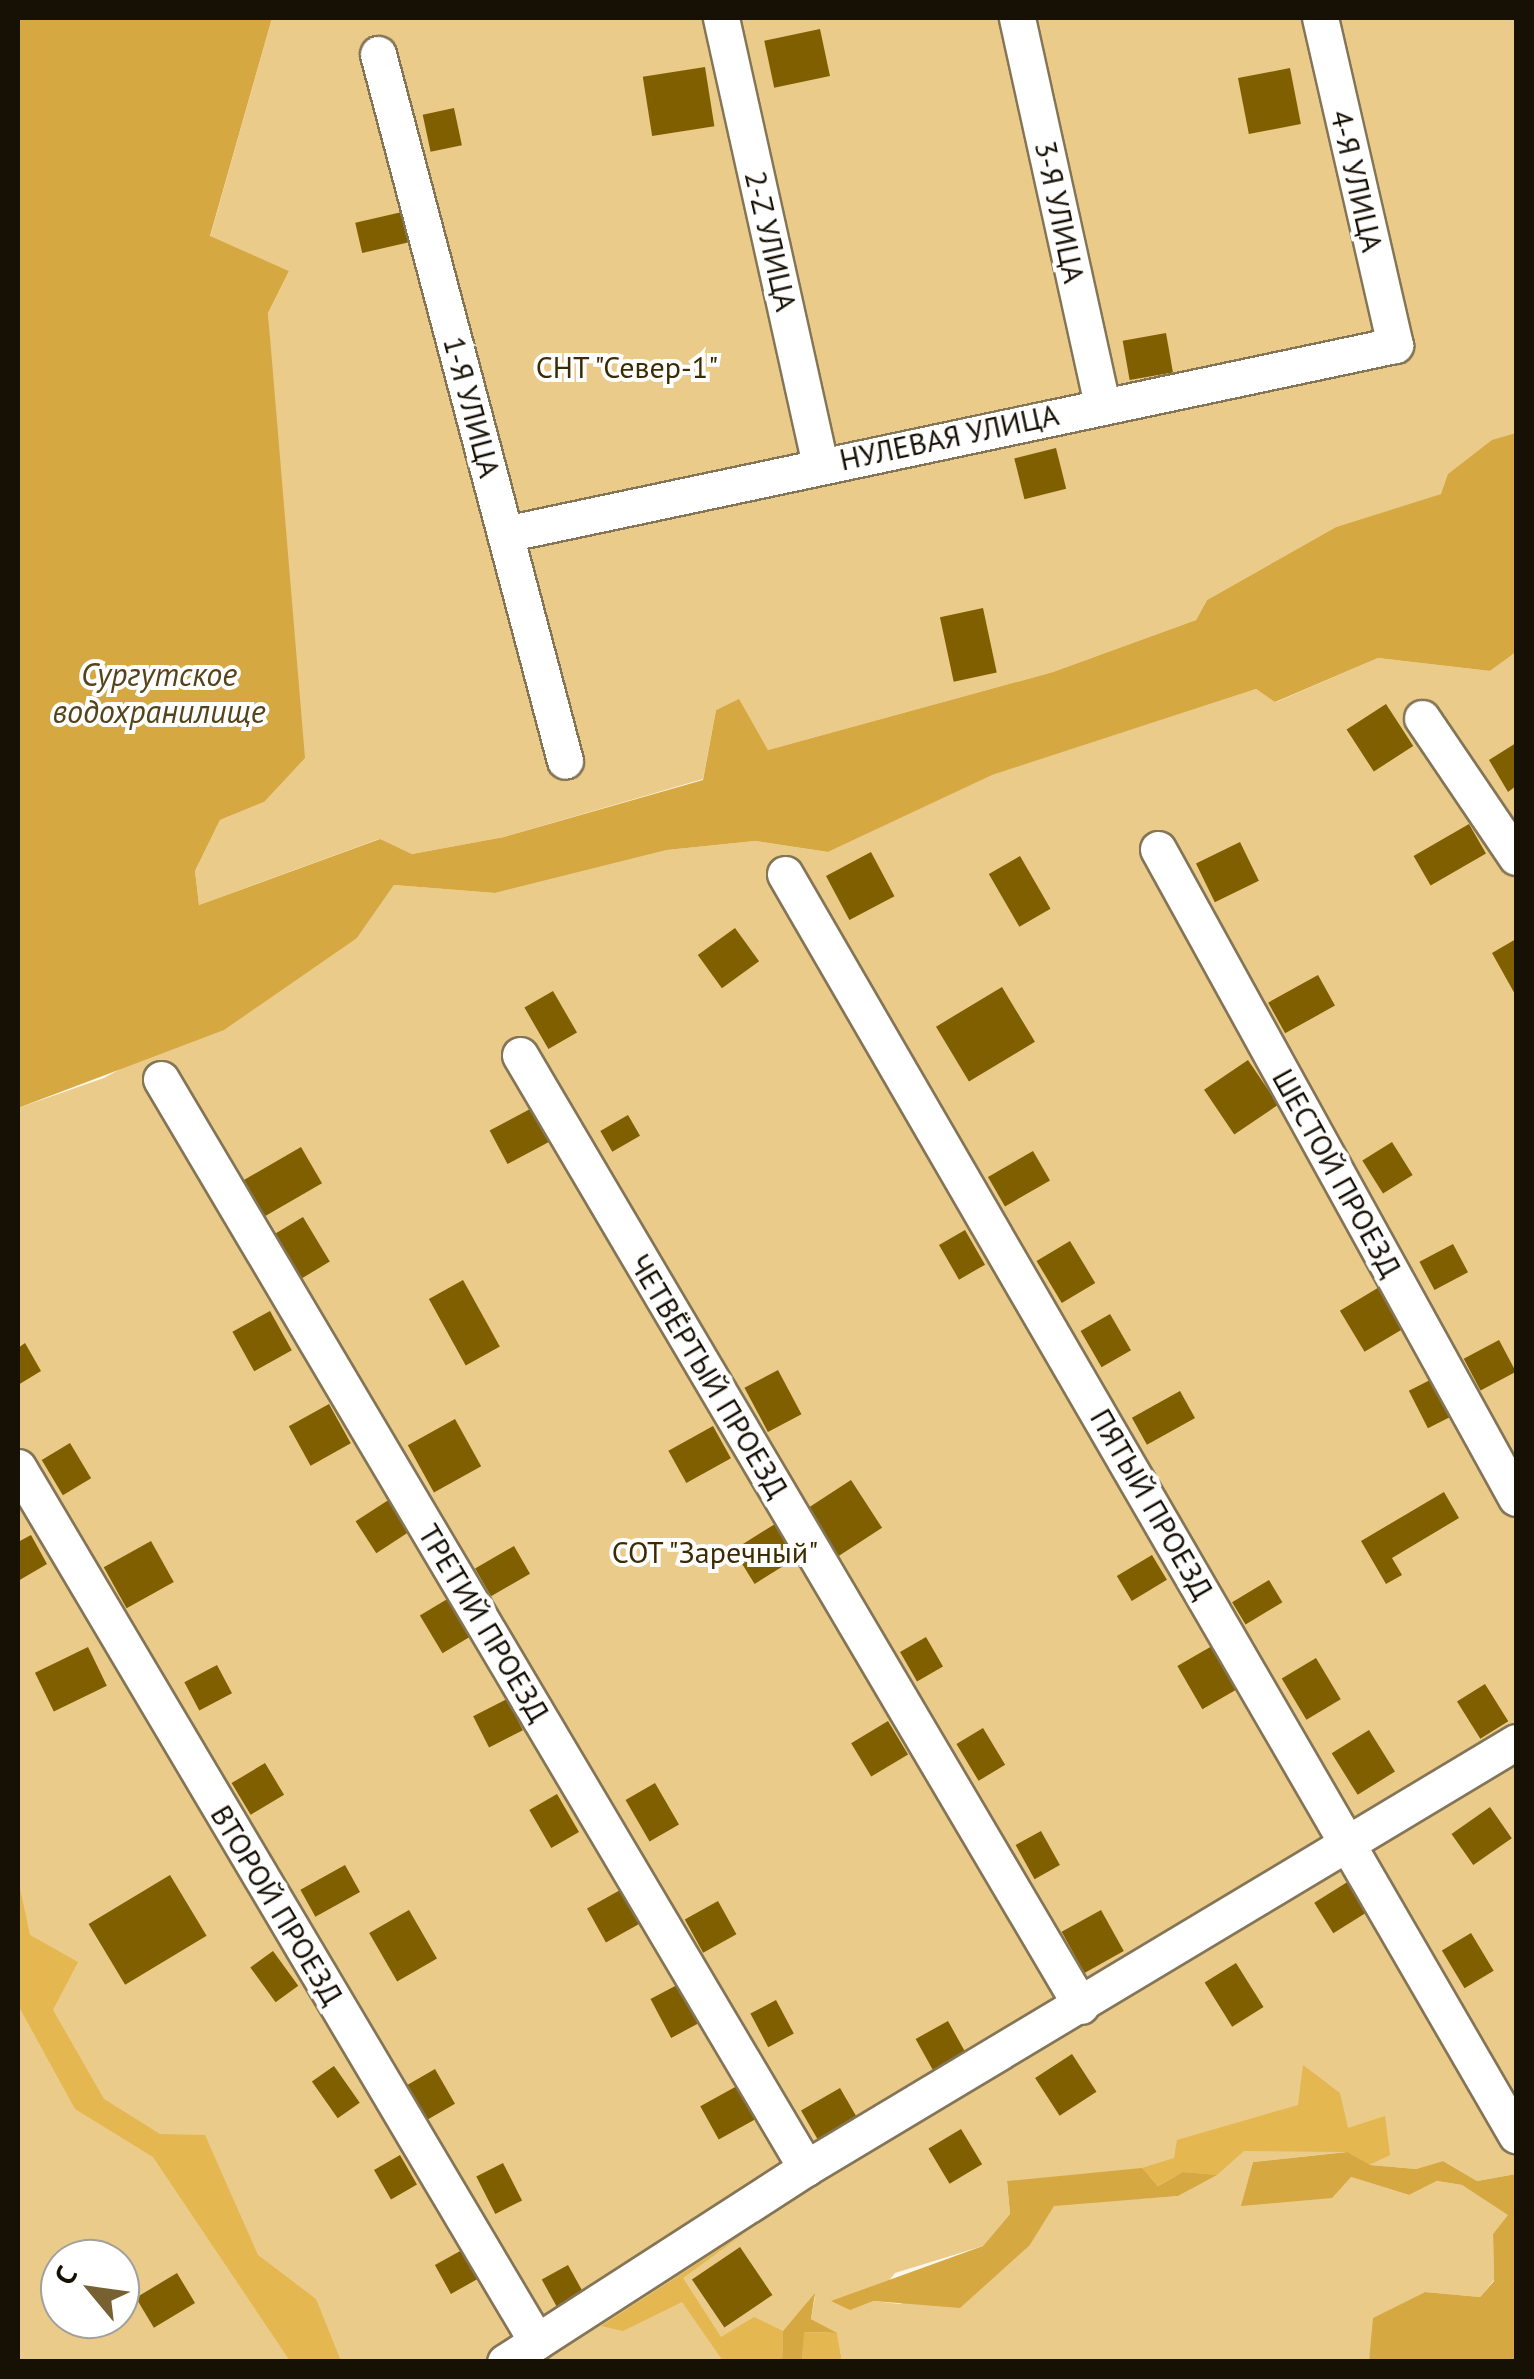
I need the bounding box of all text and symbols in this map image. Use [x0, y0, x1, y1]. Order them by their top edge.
street label: 4-Я УЛИЦА [1323, 106, 1391, 256]
street label: 3-Я УЛИЦА [1027, 137, 1093, 287]
street label: 2-Z УЛИЦА [737, 167, 805, 315]
street label: 1-Я УЛИЦА [436, 332, 508, 482]
park label: СНТ "Север-1" [534, 349, 720, 385]
street label: НУЛЕВАЯ УЛИЦА [836, 396, 1062, 478]
water label: Сургутское водохранилище [52, 656, 266, 731]
street label: ШЕСТОЙ ПРОЕЗД [1265, 1063, 1409, 1283]
street label: ЧЕТВЁРТЫЙ ПРОЕЗД [622, 1248, 796, 1504]
street label: ПЯТЫЙ ПРОЕЗД [1083, 1402, 1221, 1606]
street label: ТРЕТИЙ ПРОЕЗД [411, 1518, 557, 1728]
park label: СОТ "Заречный" [610, 1534, 820, 1570]
street label: ВТОРОЙ ПРОЕЗД [203, 1799, 351, 2011]
north arrow [40, 2239, 140, 2339]
text: С [45, 2259, 85, 2291]

